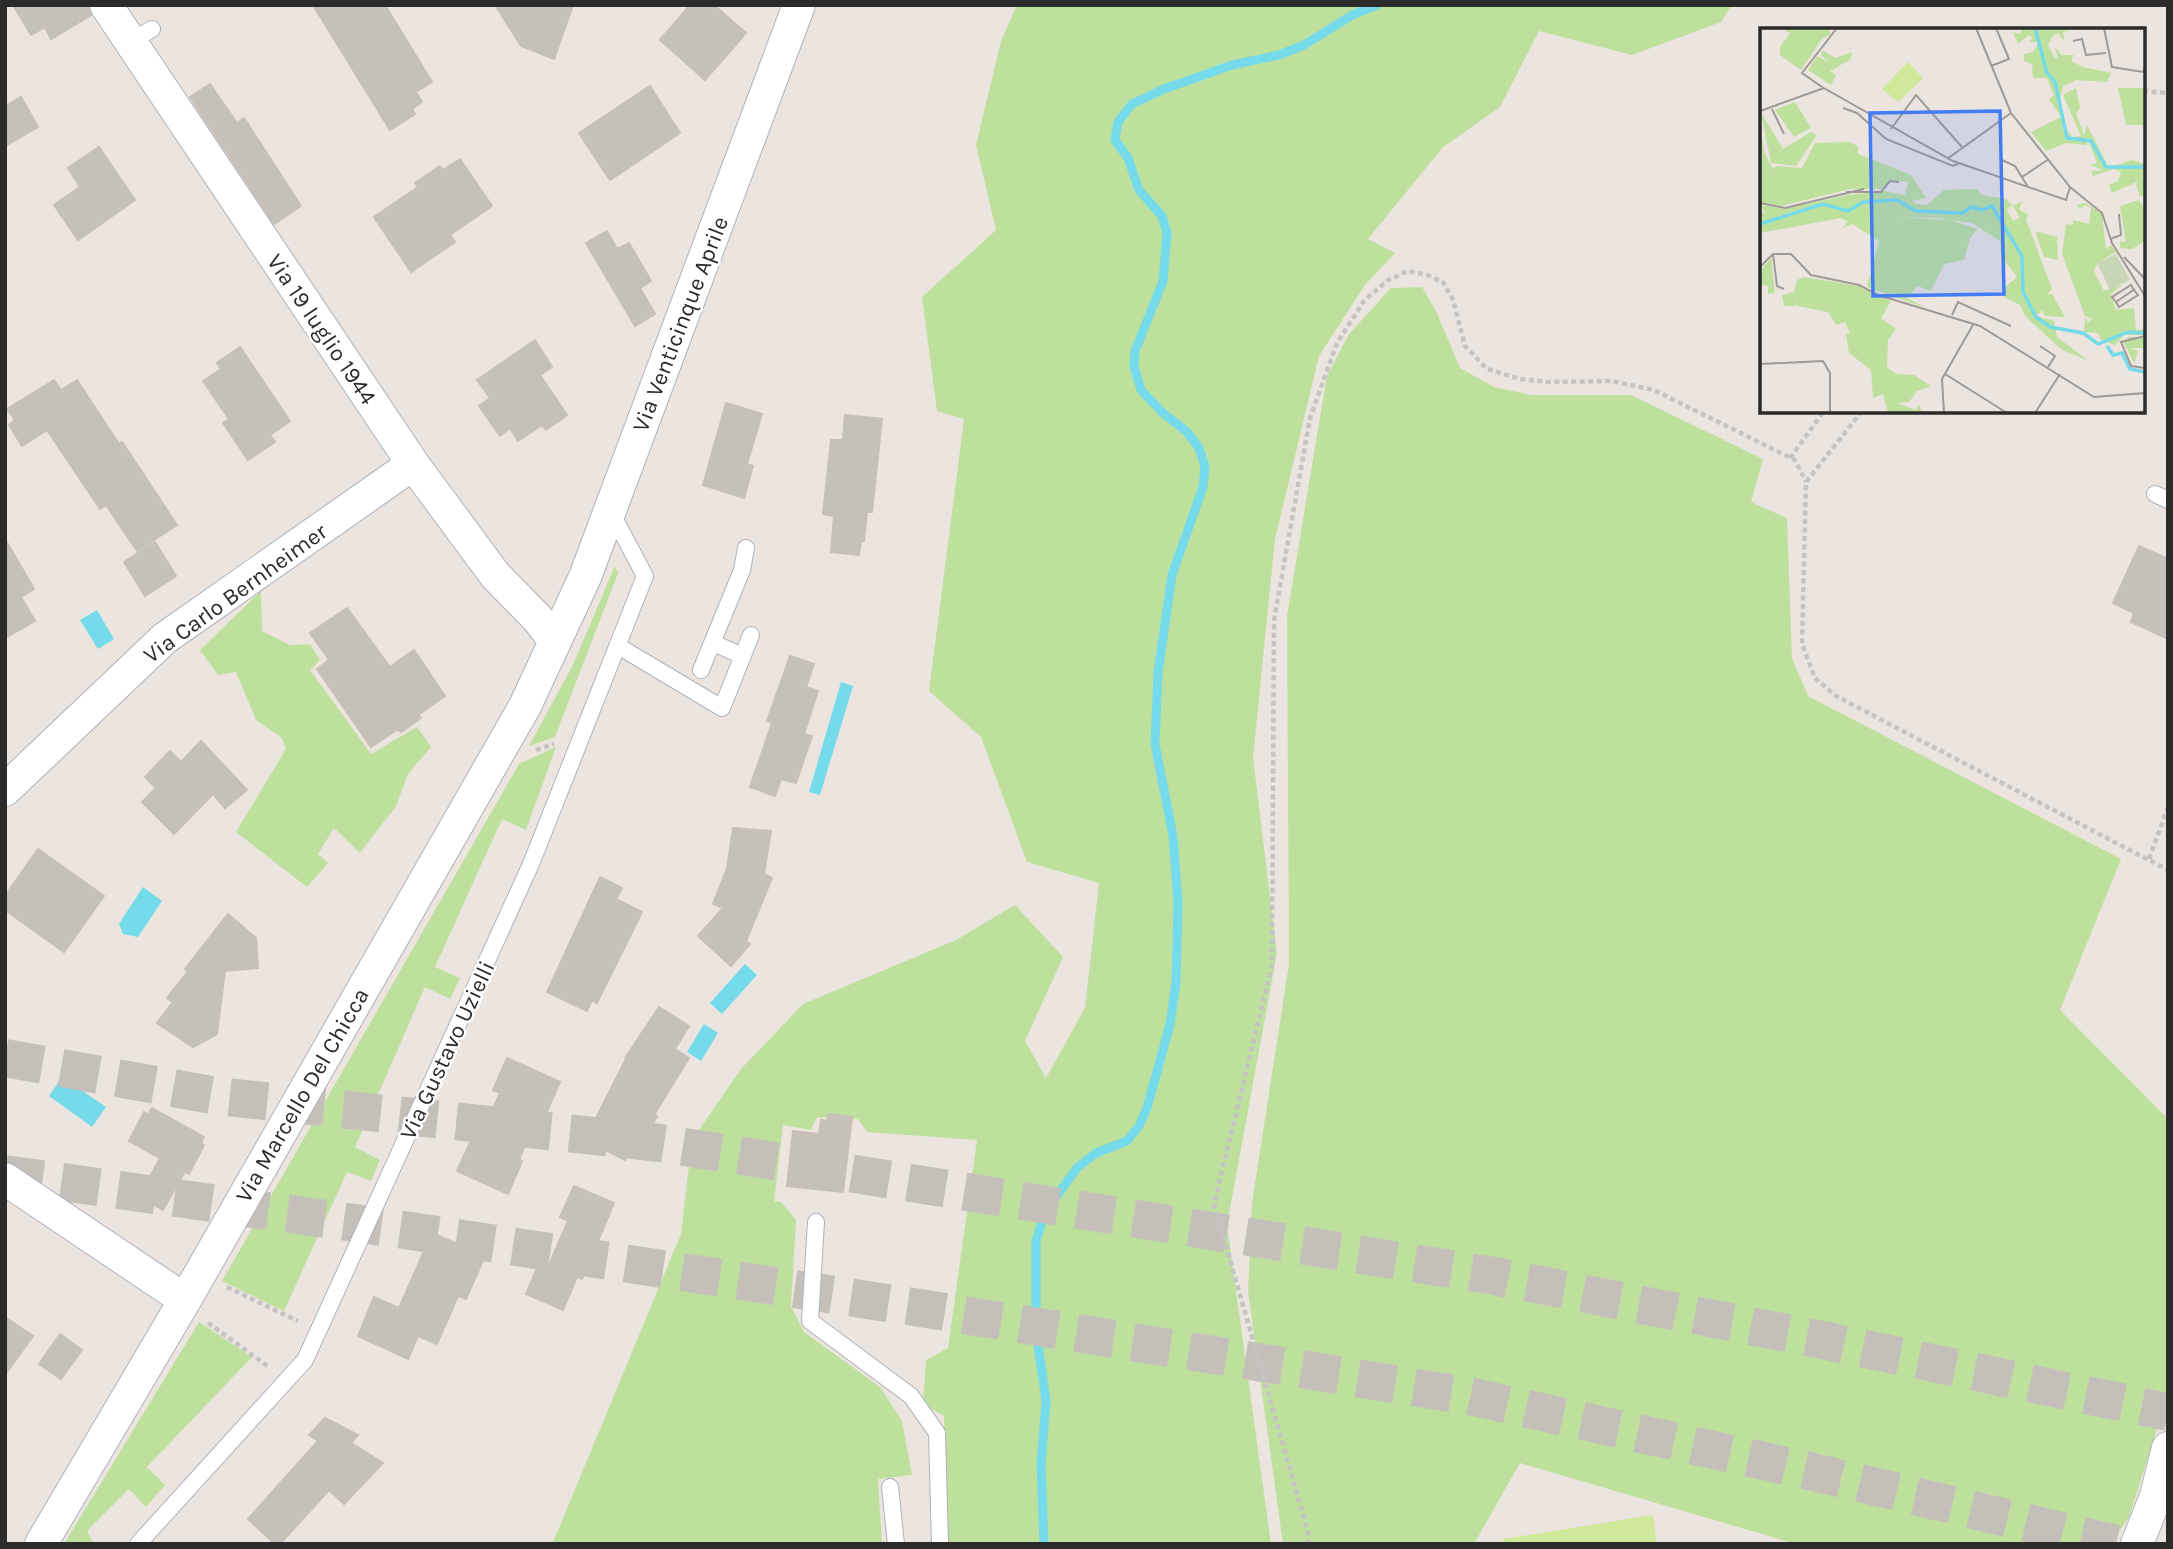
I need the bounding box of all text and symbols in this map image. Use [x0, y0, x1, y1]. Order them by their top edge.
inset map [1760, 28, 2145, 413]
street label: Via Venticinque Aprile [627, 213, 734, 436]
street label: Via 19 luglio 1944 [261, 249, 382, 410]
street label: Via Carlo Bernheimer [138, 517, 333, 669]
street label: Via Gustavo Uzielli [394, 957, 501, 1144]
street label: Via Marcello Del Chicca [230, 983, 375, 1207]

